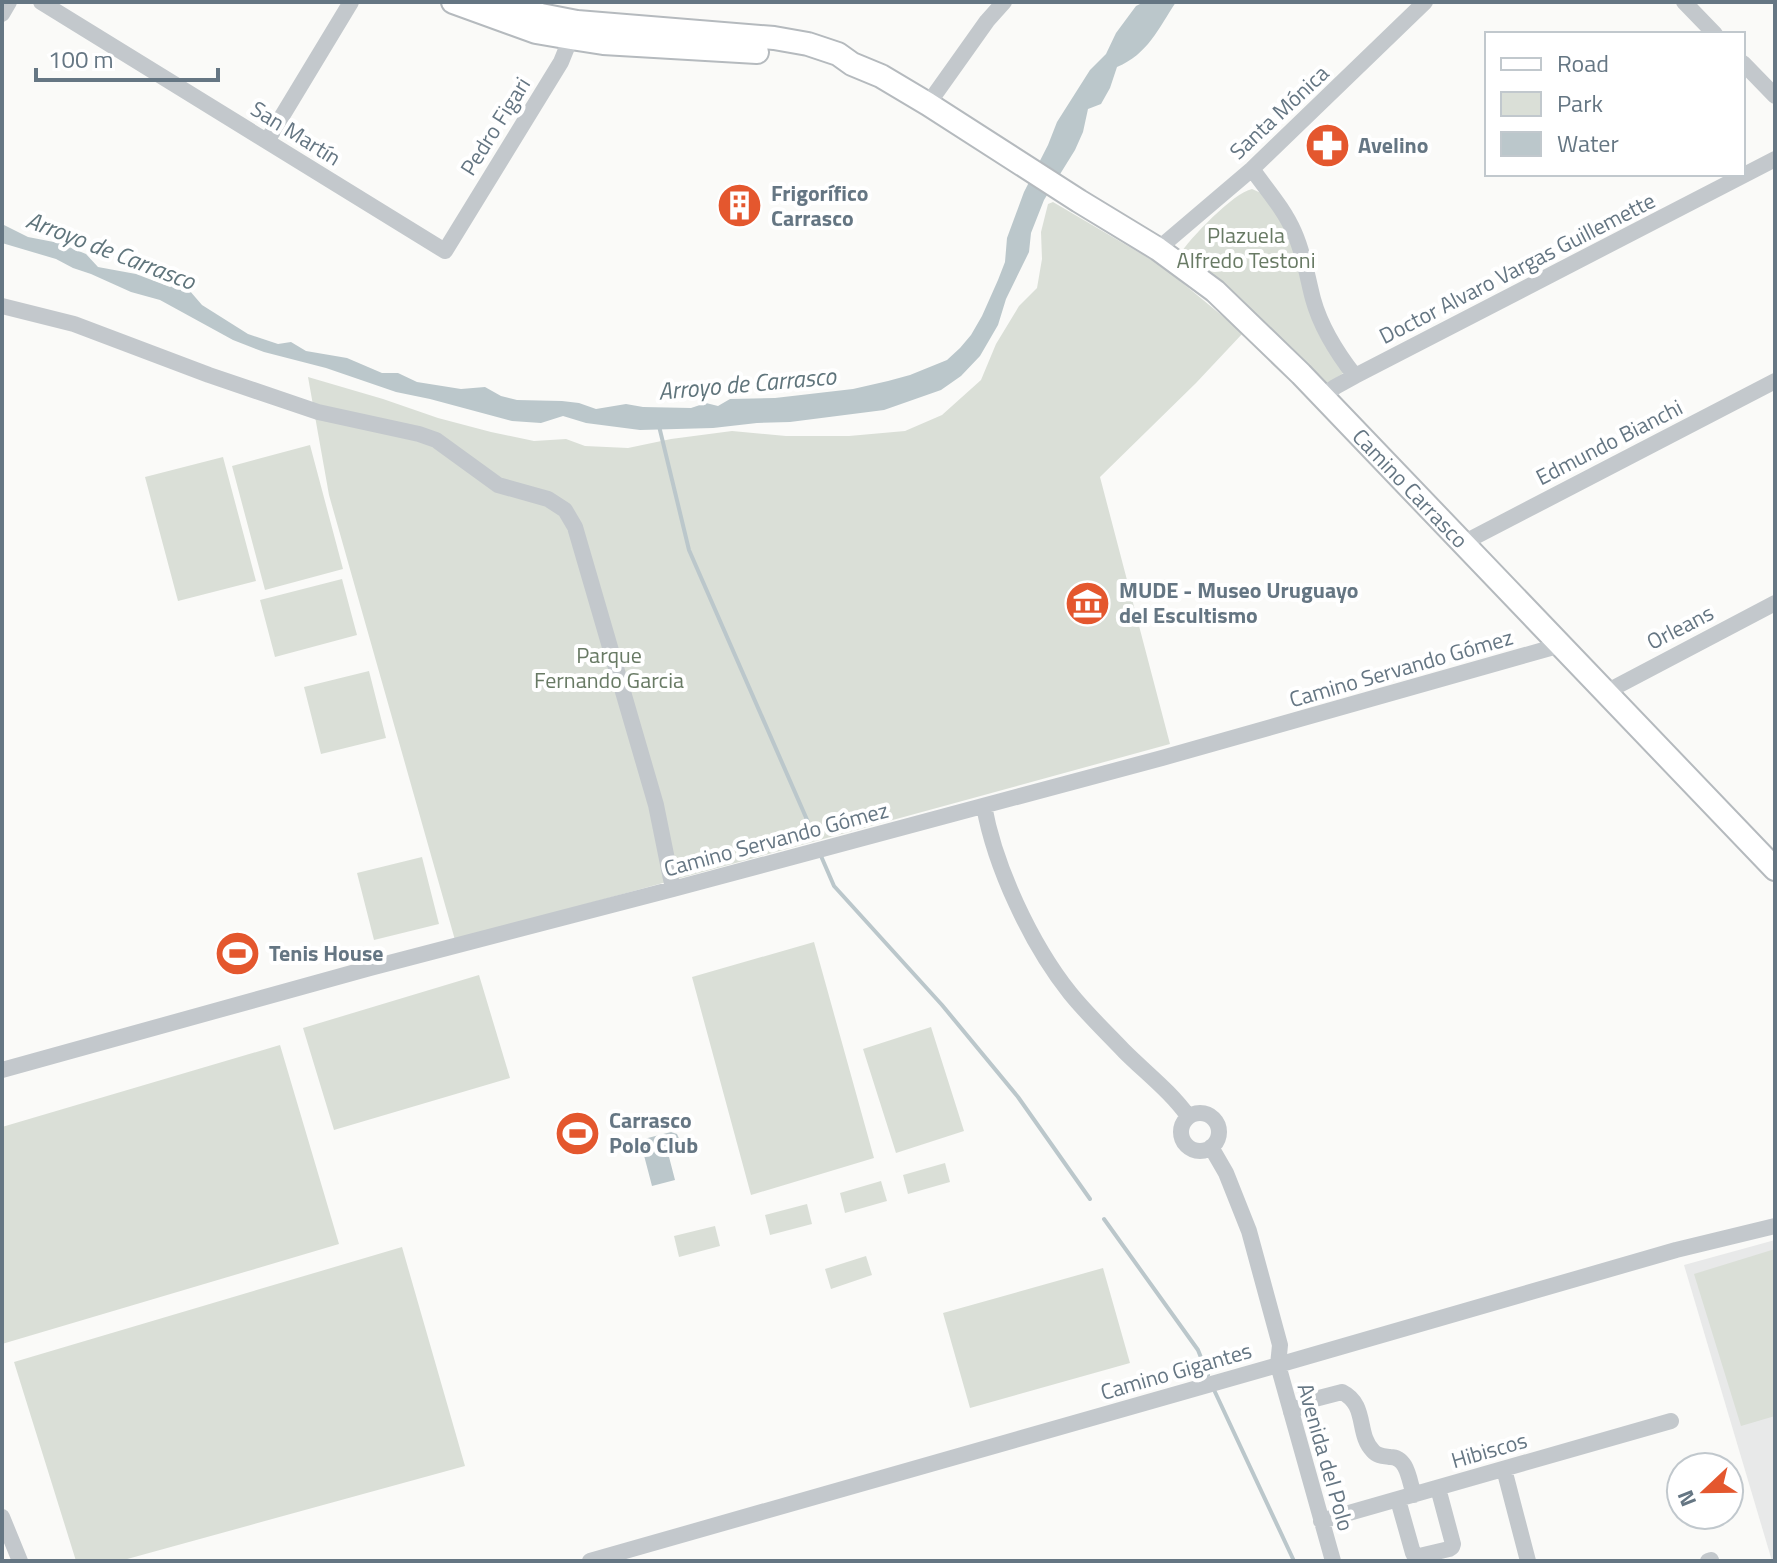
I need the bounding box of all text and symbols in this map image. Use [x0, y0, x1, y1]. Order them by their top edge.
scale bar [36, 32, 218, 82]
legend [1485, 32, 1745, 176]
text: 100 m [48, 41, 114, 77]
text: Road [1557, 45, 1609, 81]
street label: Santa Mónica [1222, 57, 1336, 167]
street label: Pedro Figari [451, 70, 539, 182]
text: Park [1557, 85, 1603, 121]
street label: San Martín [244, 92, 348, 174]
pharmacy icon: Avelino [1303, 121, 1351, 169]
text: Water [1557, 125, 1619, 161]
place label: Avelino [1358, 128, 1428, 162]
place label: Frigorífico Carrasco [771, 176, 868, 235]
building icon: Frigorífico Carrasco [716, 182, 764, 230]
street label: Doctor Alvaro Vargas Guillemette [1373, 183, 1661, 353]
water label: Arroyo de Carrasco [21, 201, 202, 299]
park label: Plazuela Alfredo Testoni [1177, 218, 1315, 277]
water label: Arroyo de Carrasco [657, 357, 838, 409]
street label: Edmundo Bianchi [1530, 390, 1688, 494]
street label: Camino Carrasco [1344, 420, 1476, 556]
place label: MUDE - Museo Uruguayo del Escultismo [1119, 573, 1359, 632]
museum icon: MUDE - Museo Uruguayo del Escultismo [1064, 579, 1112, 627]
street label: Orleans [1640, 596, 1720, 658]
street label: Camino Servando Gómez [1285, 620, 1517, 716]
park label: Parque Fernando Garcia [534, 638, 684, 697]
street label: Camino Servando Gómez [660, 793, 892, 885]
sports icon: Tenis House [214, 929, 262, 977]
place label: Tenis House [269, 936, 384, 970]
place label: Carrasco Polo Club [609, 1103, 698, 1162]
sports icon: Carrasco Polo Club [554, 1109, 602, 1157]
street label: Camino Gigantes [1096, 1333, 1256, 1409]
street label: Avenida del Polo [1289, 1379, 1363, 1535]
street label: Hibiscos [1447, 1423, 1531, 1477]
north arrow [1665, 1451, 1745, 1531]
text: N [1668, 1485, 1705, 1512]

